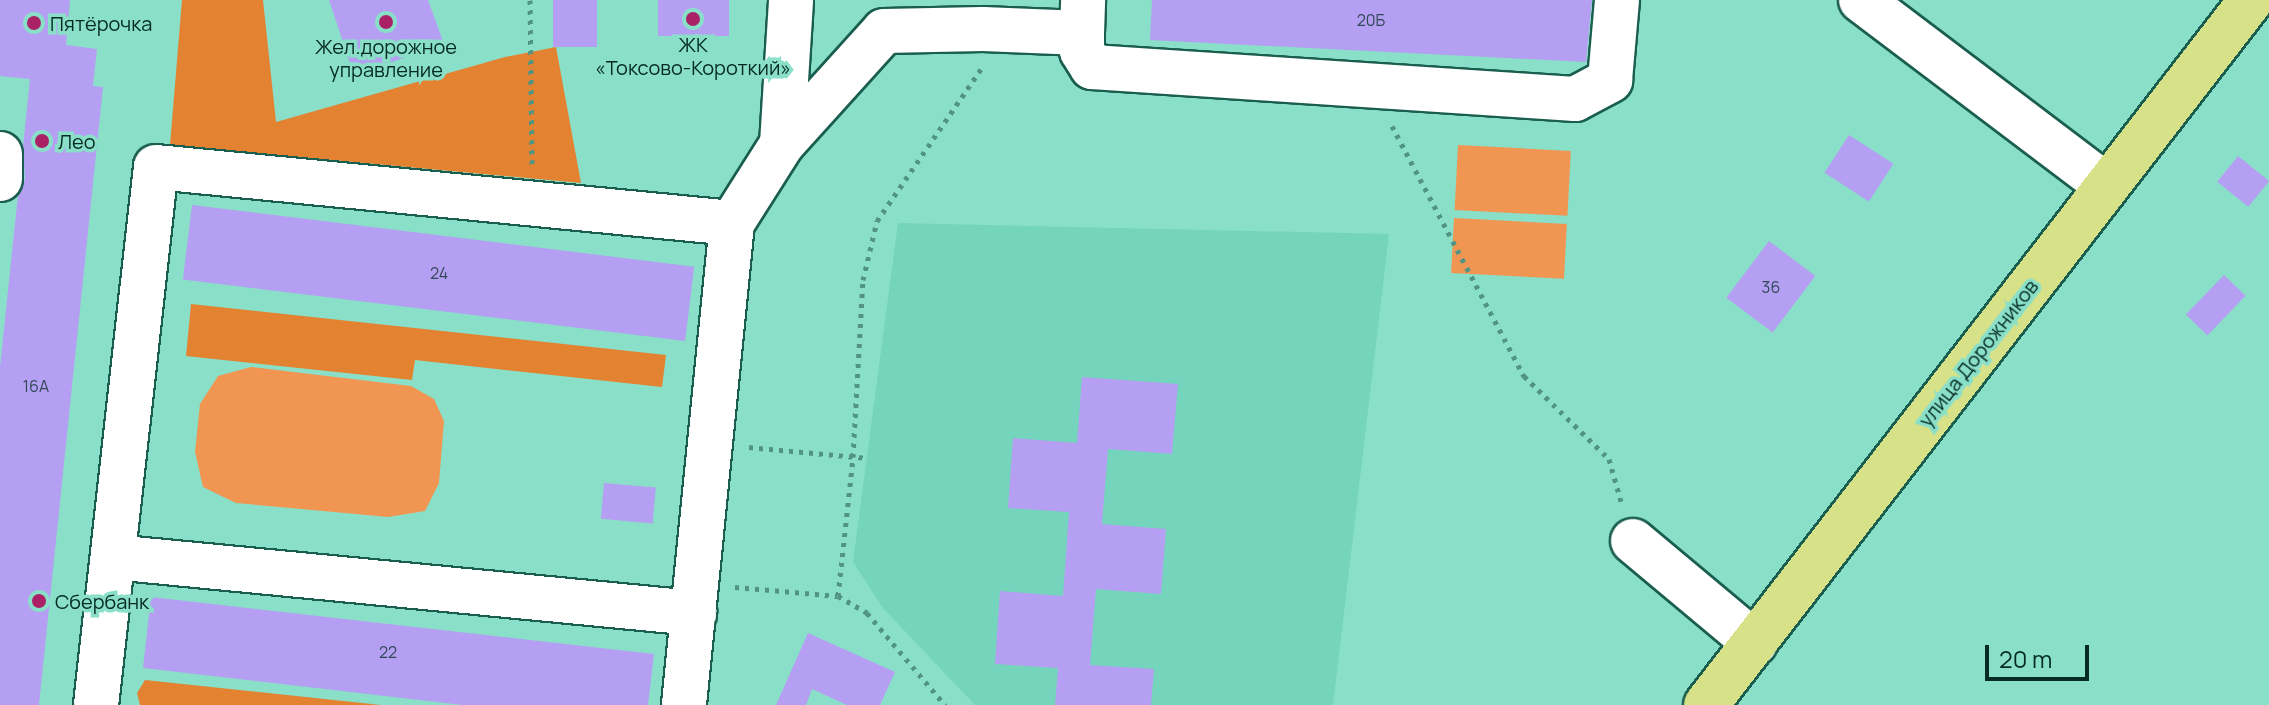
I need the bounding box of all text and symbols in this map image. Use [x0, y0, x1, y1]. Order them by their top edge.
marker: ЖК «Токсово-Короткий» [684, 10, 702, 28]
house number: 20Б [1357, 10, 1385, 30]
place label: Пятёрочка [50, 11, 152, 35]
marker: Жел.дорожное управление [377, 13, 395, 31]
marker: Пятёрочка [25, 14, 43, 32]
place label: ЖК «Токсово-Короткий» [595, 32, 791, 79]
place label: Жел.дорожное управление [315, 34, 457, 81]
place label: Лео [58, 129, 96, 153]
marker: Лео [33, 132, 51, 150]
house number: 24 [430, 263, 448, 283]
street label: улица Дорожников [1913, 275, 2043, 431]
house number: 36 [1762, 277, 1780, 297]
house number: 16А [23, 376, 49, 396]
place label: Сбербанк [55, 589, 149, 613]
marker: Сбербанк [30, 592, 48, 610]
scale bar [1989, 629, 2093, 679]
house number: 22 [379, 642, 397, 662]
text: 20 m [1999, 642, 2052, 675]

